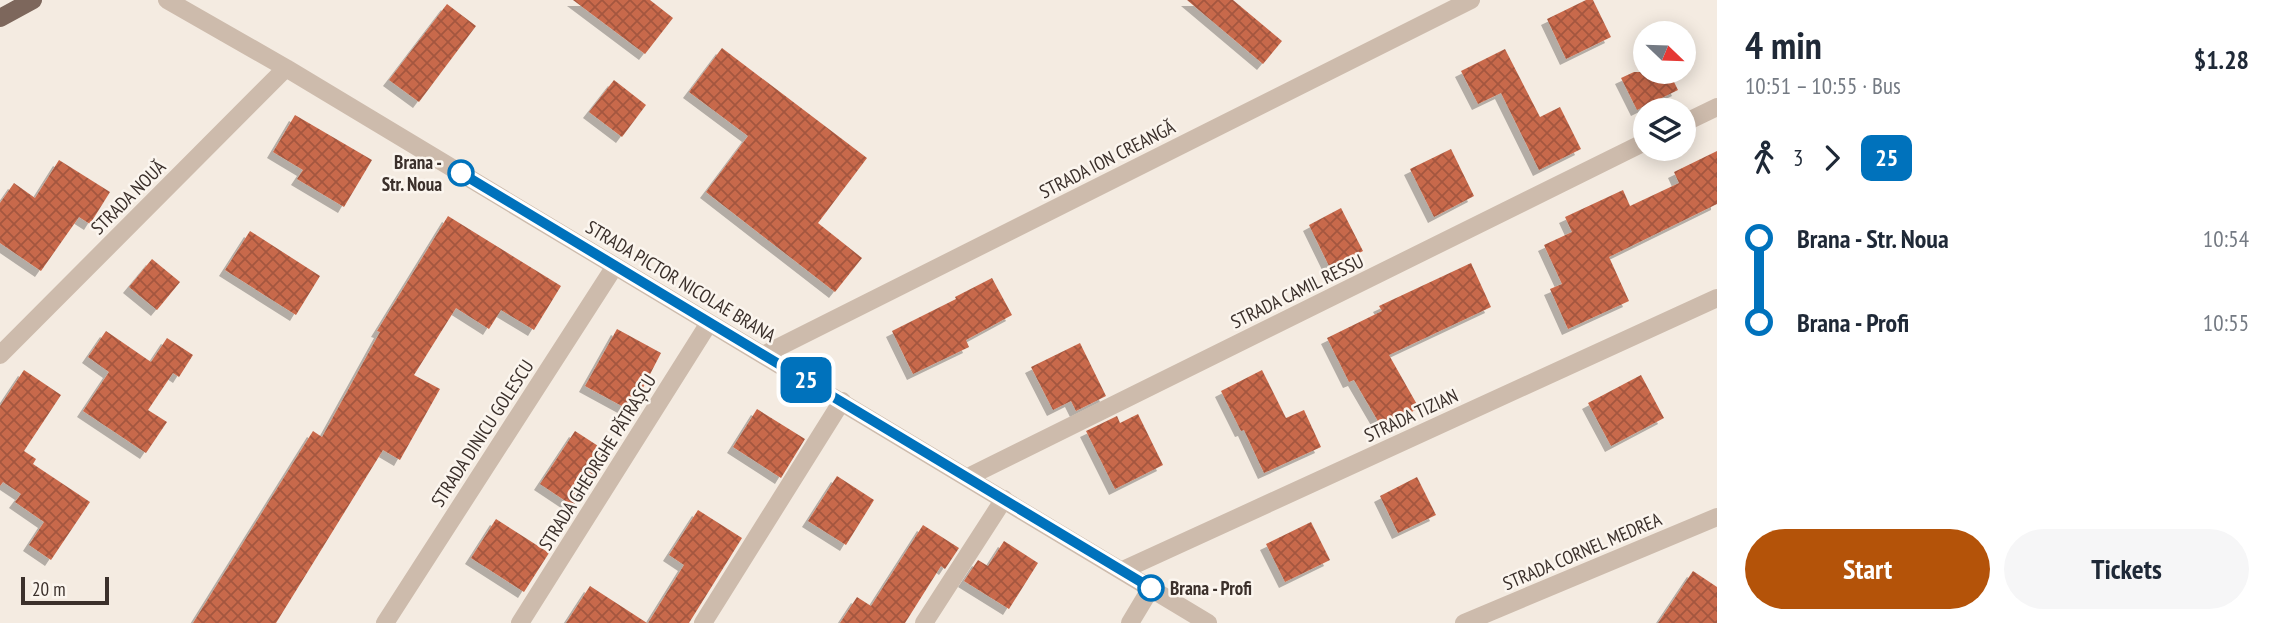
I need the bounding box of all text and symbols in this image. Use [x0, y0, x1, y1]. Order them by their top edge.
text: 4 min [1745, 20, 1822, 69]
north arrow [1633, 21, 1696, 84]
map controls [1633, 21, 1696, 161]
text: $1.28 [2194, 43, 2249, 76]
text: 10:51 – 10:55 · Bus [1745, 71, 1901, 100]
button: layers [1633, 98, 1696, 161]
street label: STRADA ION CREANGĂ [1035, 115, 1179, 203]
icon: walk [1745, 139, 1783, 177]
icon: forward [1813, 139, 1851, 177]
text: 25 [1875, 142, 1898, 173]
text: 3 [1793, 143, 1803, 172]
place label: Brana - Str. Noua [382, 150, 442, 196]
street label: STRADA NOUĂ [86, 155, 170, 239]
marker: Brana - Str. Noua [448, 160, 474, 186]
street label: STRADA PICTOR NICOLAE BRANA [582, 215, 780, 347]
text: Brana - Str. Noua [1797, 222, 1949, 255]
text: 10:54 [2203, 224, 2249, 253]
street label: STRADA CAMIL RESSU [1227, 249, 1367, 333]
text: Brana - Profi [1797, 306, 1909, 339]
text: 10:55 [2203, 308, 2249, 337]
street label: STRADA DINICU GOLESCU [426, 355, 538, 511]
line badge: 25 [774, 357, 838, 403]
text: 25 [795, 364, 817, 395]
street label: STRADA GHEORGHE PĂTRAȘCU [533, 370, 661, 554]
street label: STRADA TIZIAN [1360, 383, 1462, 447]
street label: STRADA CORNEL MEDREA [1499, 507, 1665, 595]
button: Start [1745, 529, 1990, 609]
button: Tickets [2004, 529, 2249, 609]
scale bar [21, 574, 108, 606]
marker: Brana - Profi [1138, 575, 1164, 601]
place label: Brana - Profi [1170, 576, 1252, 600]
text: 20 m [32, 577, 66, 601]

